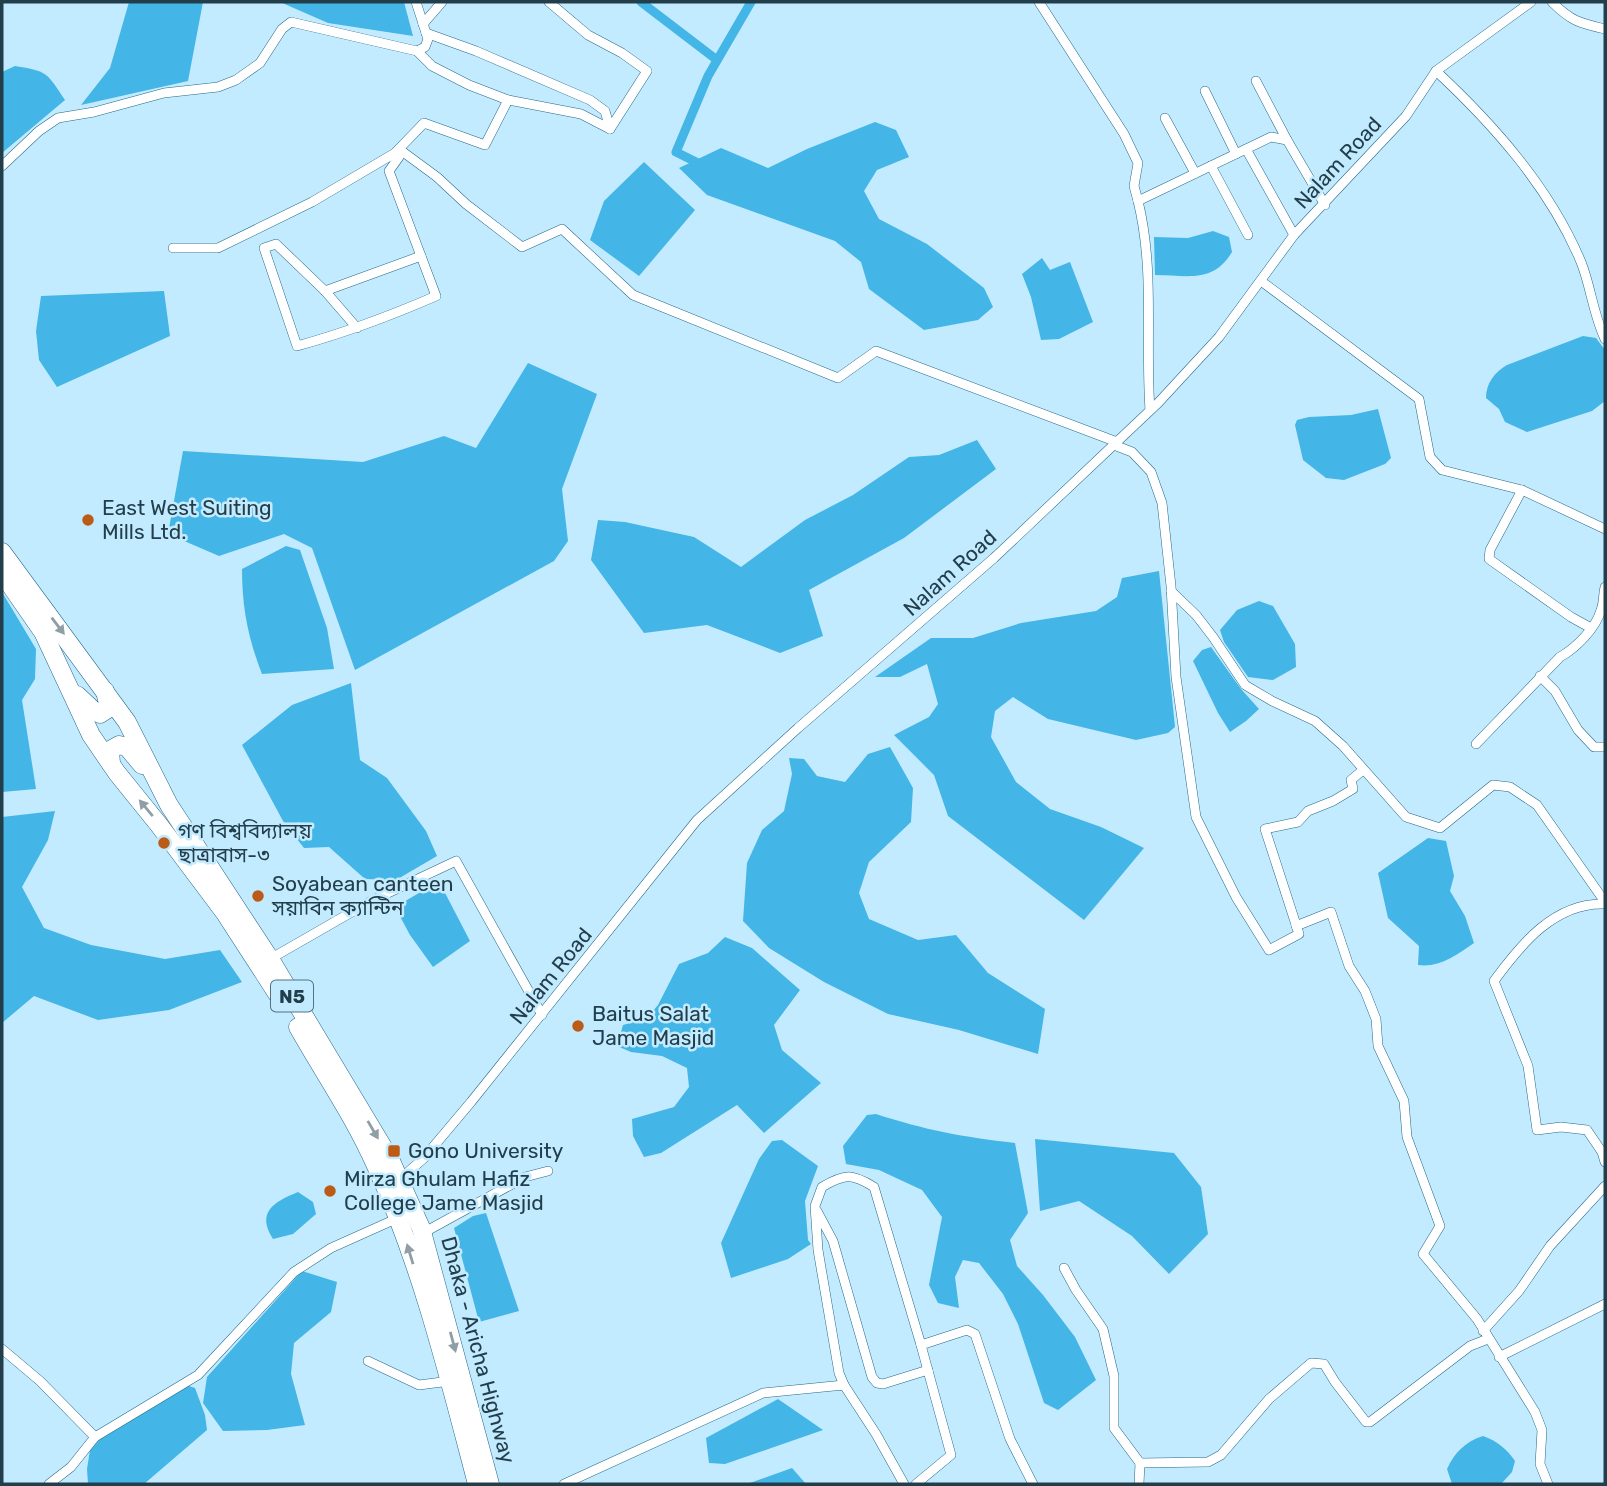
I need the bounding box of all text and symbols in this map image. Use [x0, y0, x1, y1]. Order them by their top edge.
street label: Nalam Road [1289, 112, 1386, 214]
place label: East West Suiting Mills Ltd. [102, 495, 272, 544]
marker: East West Suiting Mills Ltd. [80, 512, 96, 528]
street label: Nalam Road [898, 524, 1001, 621]
one-way arrow [50, 617, 64, 635]
one-way arrow [138, 799, 153, 817]
place label: গণ বিশ্ববিদ্যালয় ছাত্রাবাস-৩ [177, 818, 312, 867]
marker: গণ বিশ্ববিদ্যালয় ছাত্রাবাস-৩ [156, 835, 172, 851]
place label: Soyabean canteen সয়াবিন ক্যান্টিন [271, 871, 453, 920]
marker: Soyabean canteen সয়াবিন ক্যান্টিন [250, 888, 266, 904]
street label: Nalam Road [504, 923, 597, 1029]
road number: N5 [271, 980, 313, 1012]
place label: Baitus Salat Jame Masjid [592, 1001, 714, 1050]
marker: Baitus Salat Jame Masjid [570, 1018, 586, 1034]
one-way arrow [367, 1120, 379, 1139]
place label: Gono University [408, 1138, 564, 1163]
marker: Gono University [386, 1143, 402, 1159]
place label: Mirza Ghulam Hafiz College Jame Masjid [344, 1166, 544, 1215]
marker: Mirza Ghulam Hafiz College Jame Masjid [322, 1183, 338, 1199]
street label: Dhaka - Aricha Highway [436, 1234, 521, 1466]
one-way arrow [405, 1243, 415, 1264]
one-way arrow [448, 1331, 459, 1353]

